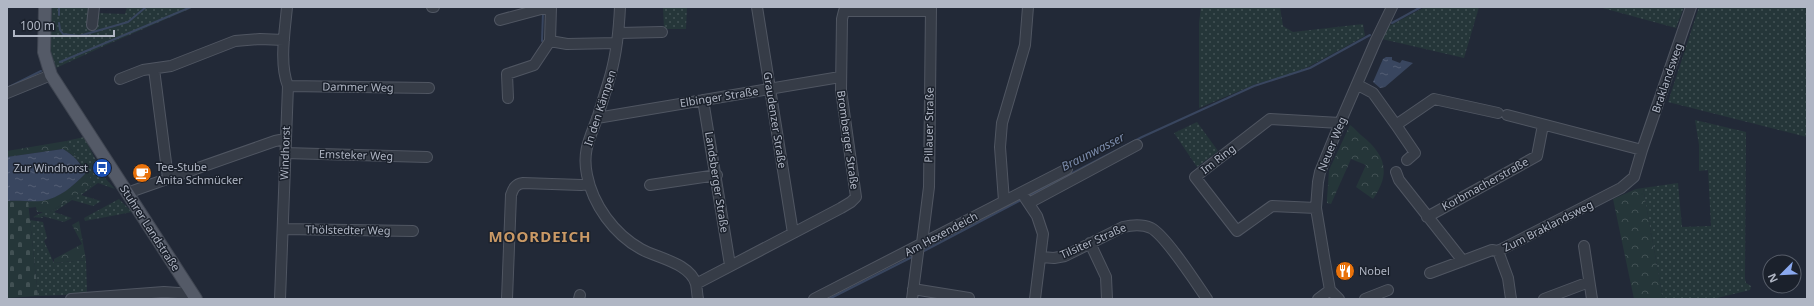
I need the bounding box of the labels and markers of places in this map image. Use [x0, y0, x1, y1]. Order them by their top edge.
bus stop icon: Zur Windhorst [91, 157, 113, 179]
place label: Tee-Stube Anita Schmücker [156, 159, 243, 187]
place label: Zur Windhorst [14, 160, 88, 175]
cafe icon: Tee-Stube Anita Schmücker [131, 162, 153, 184]
restaurant icon: Nobel [1334, 260, 1356, 282]
place label: Nobel [1359, 263, 1390, 278]

